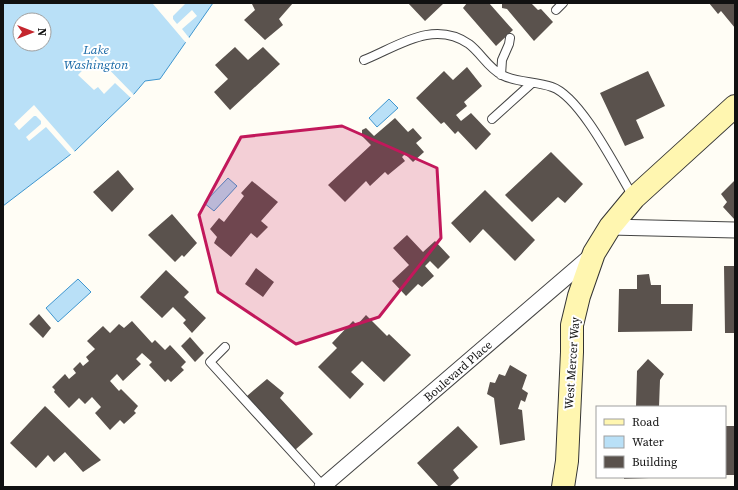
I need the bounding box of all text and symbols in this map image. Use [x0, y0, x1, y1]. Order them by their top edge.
north arrow [12, 12, 52, 52]
text: N [34, 28, 49, 36]
water label: Lake Washington [64, 41, 129, 73]
street label: West Mercer Way [561, 315, 583, 410]
street label: Boulevard Place [420, 337, 496, 405]
legend [596, 406, 726, 478]
text: Road [632, 414, 659, 430]
text: Water [632, 434, 664, 450]
text: Building [632, 454, 677, 470]

